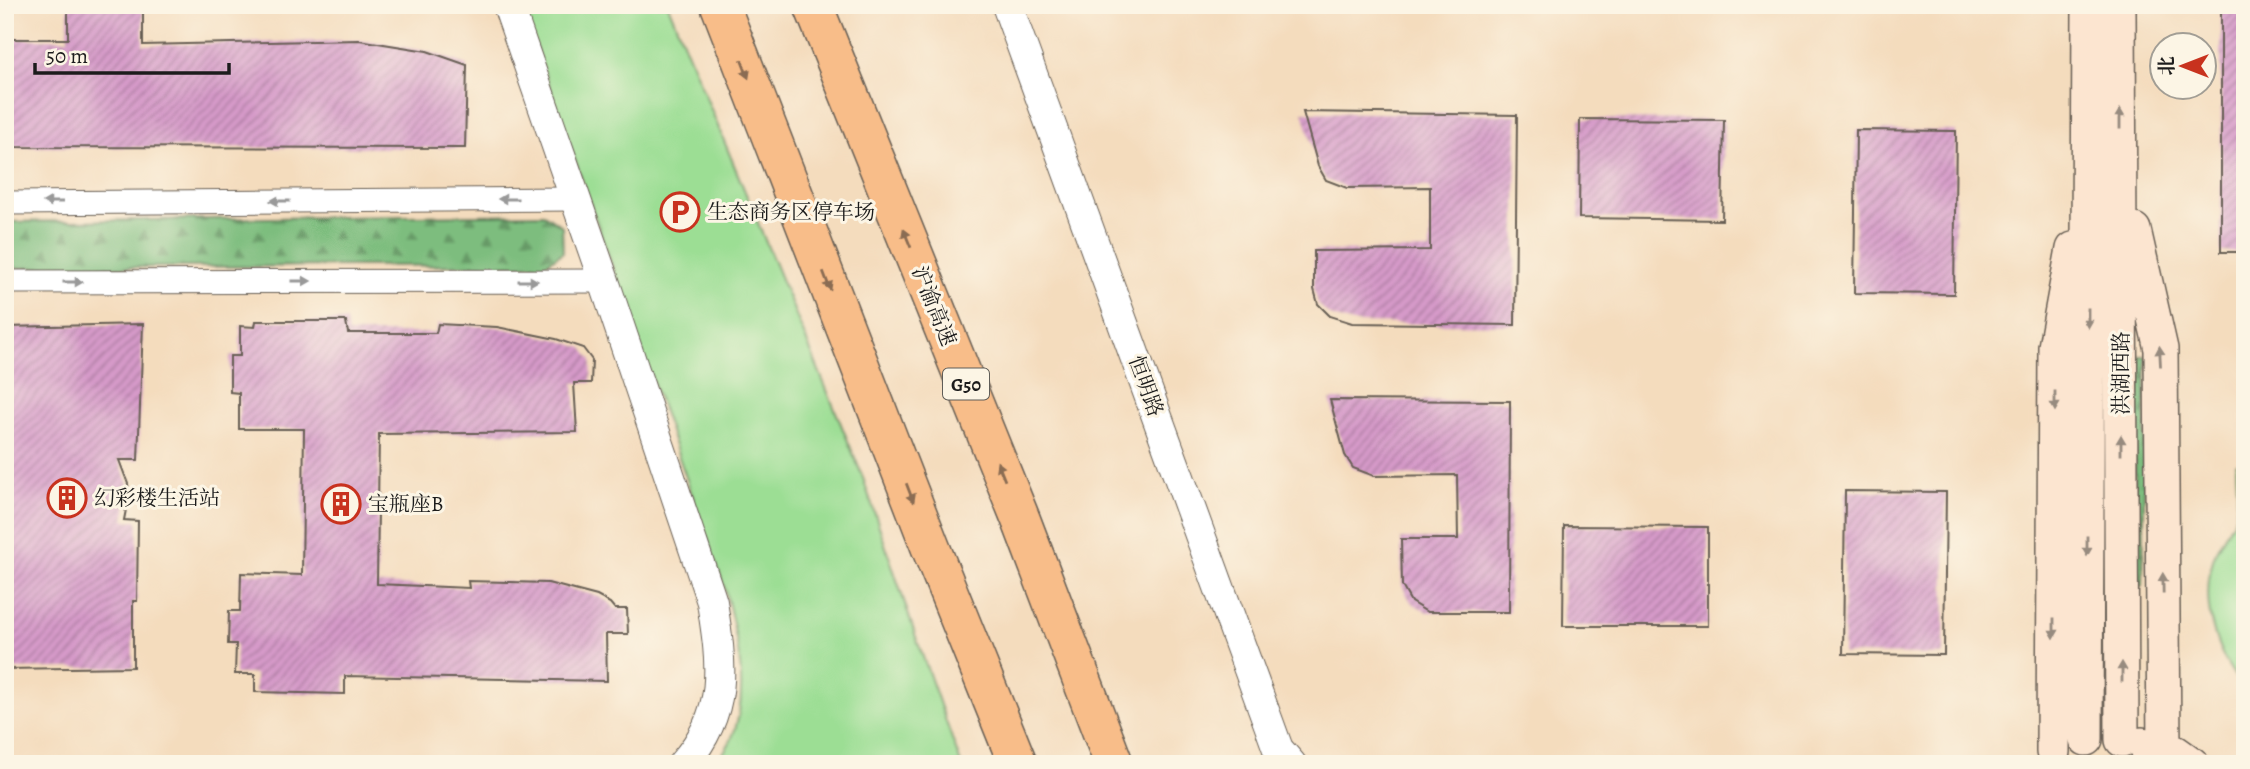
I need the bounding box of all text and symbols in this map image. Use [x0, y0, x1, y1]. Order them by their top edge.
scale bar [35, 32, 229, 76]
north arrow [2148, 32, 2218, 102]
text: 50 m [46, 42, 88, 70]
text: 北 [2154, 56, 2180, 76]
one-way arrow [739, 58, 750, 79]
one-way arrow [2114, 108, 2126, 130]
parking icon: 生态商务区停车场 [659, 191, 701, 233]
one-way arrow [496, 194, 518, 205]
one-way arrow [269, 195, 291, 207]
one-way arrow [41, 196, 63, 208]
place label: 生态商务区停车场 [707, 198, 875, 226]
one-way arrow [901, 227, 912, 248]
street label: 沪渝高速 [905, 262, 963, 350]
one-way arrow [822, 270, 833, 291]
one-way arrow [290, 275, 312, 287]
one-way arrow [518, 275, 540, 287]
one-way arrow [63, 276, 85, 288]
one-way arrow [2082, 308, 2094, 330]
street label: 洪湖西路 [2107, 331, 2135, 415]
one-way arrow [2154, 344, 2165, 366]
street label: 恒明路 [1122, 352, 1170, 420]
road number: G50 [943, 368, 989, 400]
one-way arrow [2049, 390, 2061, 412]
one-way arrow [2115, 433, 2127, 455]
one-way arrow [996, 461, 1007, 482]
building icon: 幻彩楼生活站 [46, 477, 88, 519]
one-way arrow [904, 482, 915, 503]
building icon: 宝瓶座B [320, 483, 362, 525]
place label: 幻彩楼生活站 [94, 484, 220, 512]
place label: 宝瓶座B [368, 490, 444, 518]
one-way arrow [2081, 535, 2093, 557]
one-way arrow [2157, 572, 2169, 594]
one-way arrow [2048, 618, 2060, 640]
one-way arrow [2116, 661, 2128, 683]

